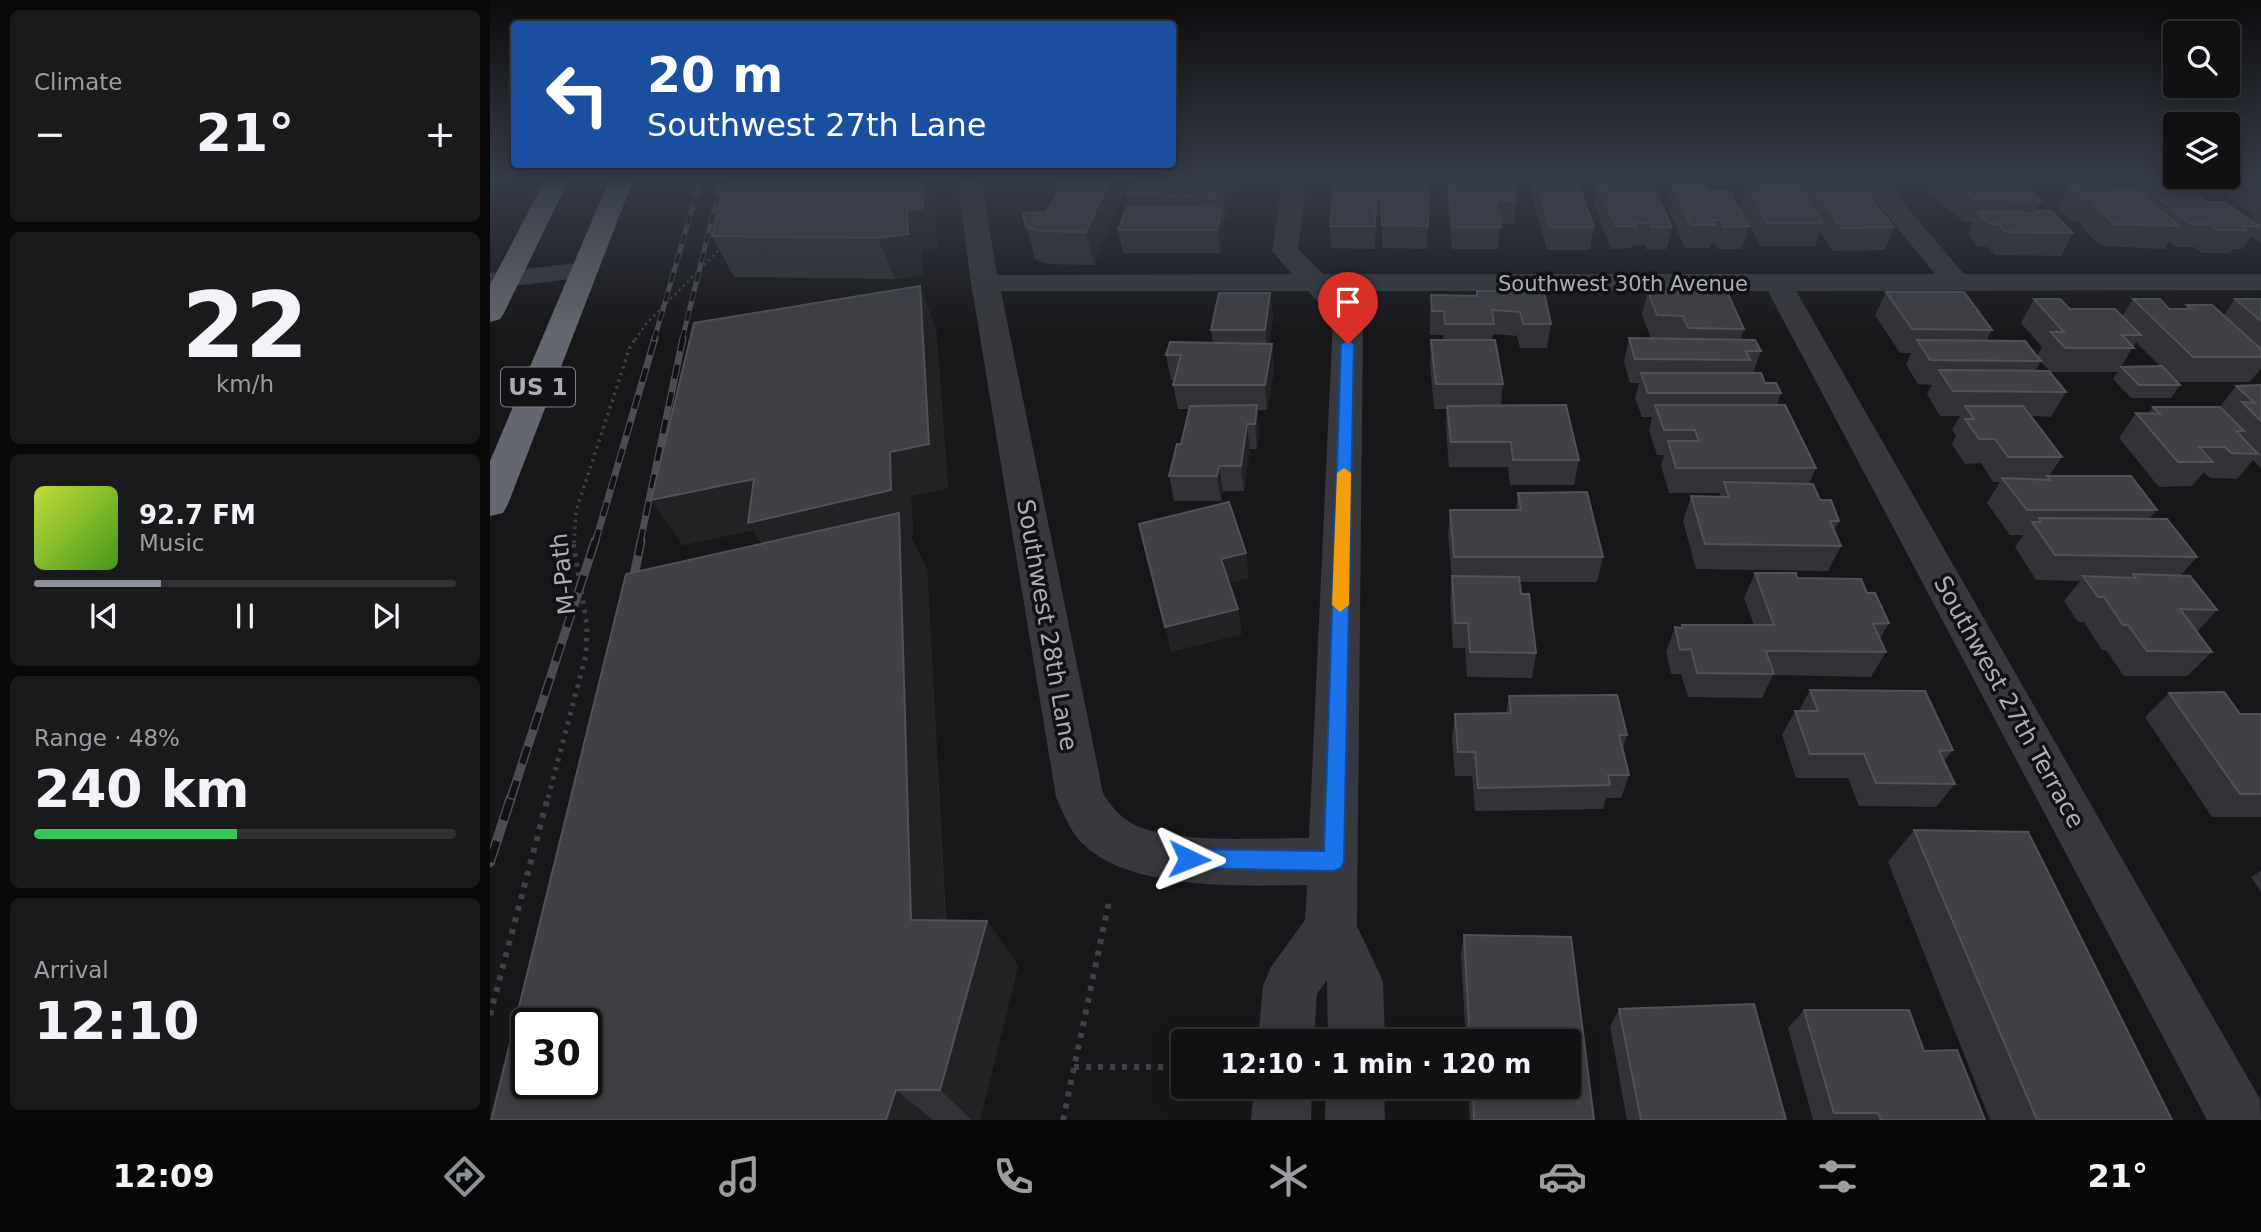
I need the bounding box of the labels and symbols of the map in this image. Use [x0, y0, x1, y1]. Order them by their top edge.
pin [1318, 272, 1378, 344]
street label: Southwest 30th Avenue [1498, 272, 1748, 296]
road number: US 1 [501, 368, 575, 406]
street label: Southwest 28th Lane [1011, 497, 1083, 753]
street label: M-Path [545, 532, 581, 616]
street label: Southwest 27th Terrace [1928, 571, 2090, 833]
position arrow [1152, 822, 1226, 896]
speed limit sign: 30 [511, 1008, 602, 1099]

